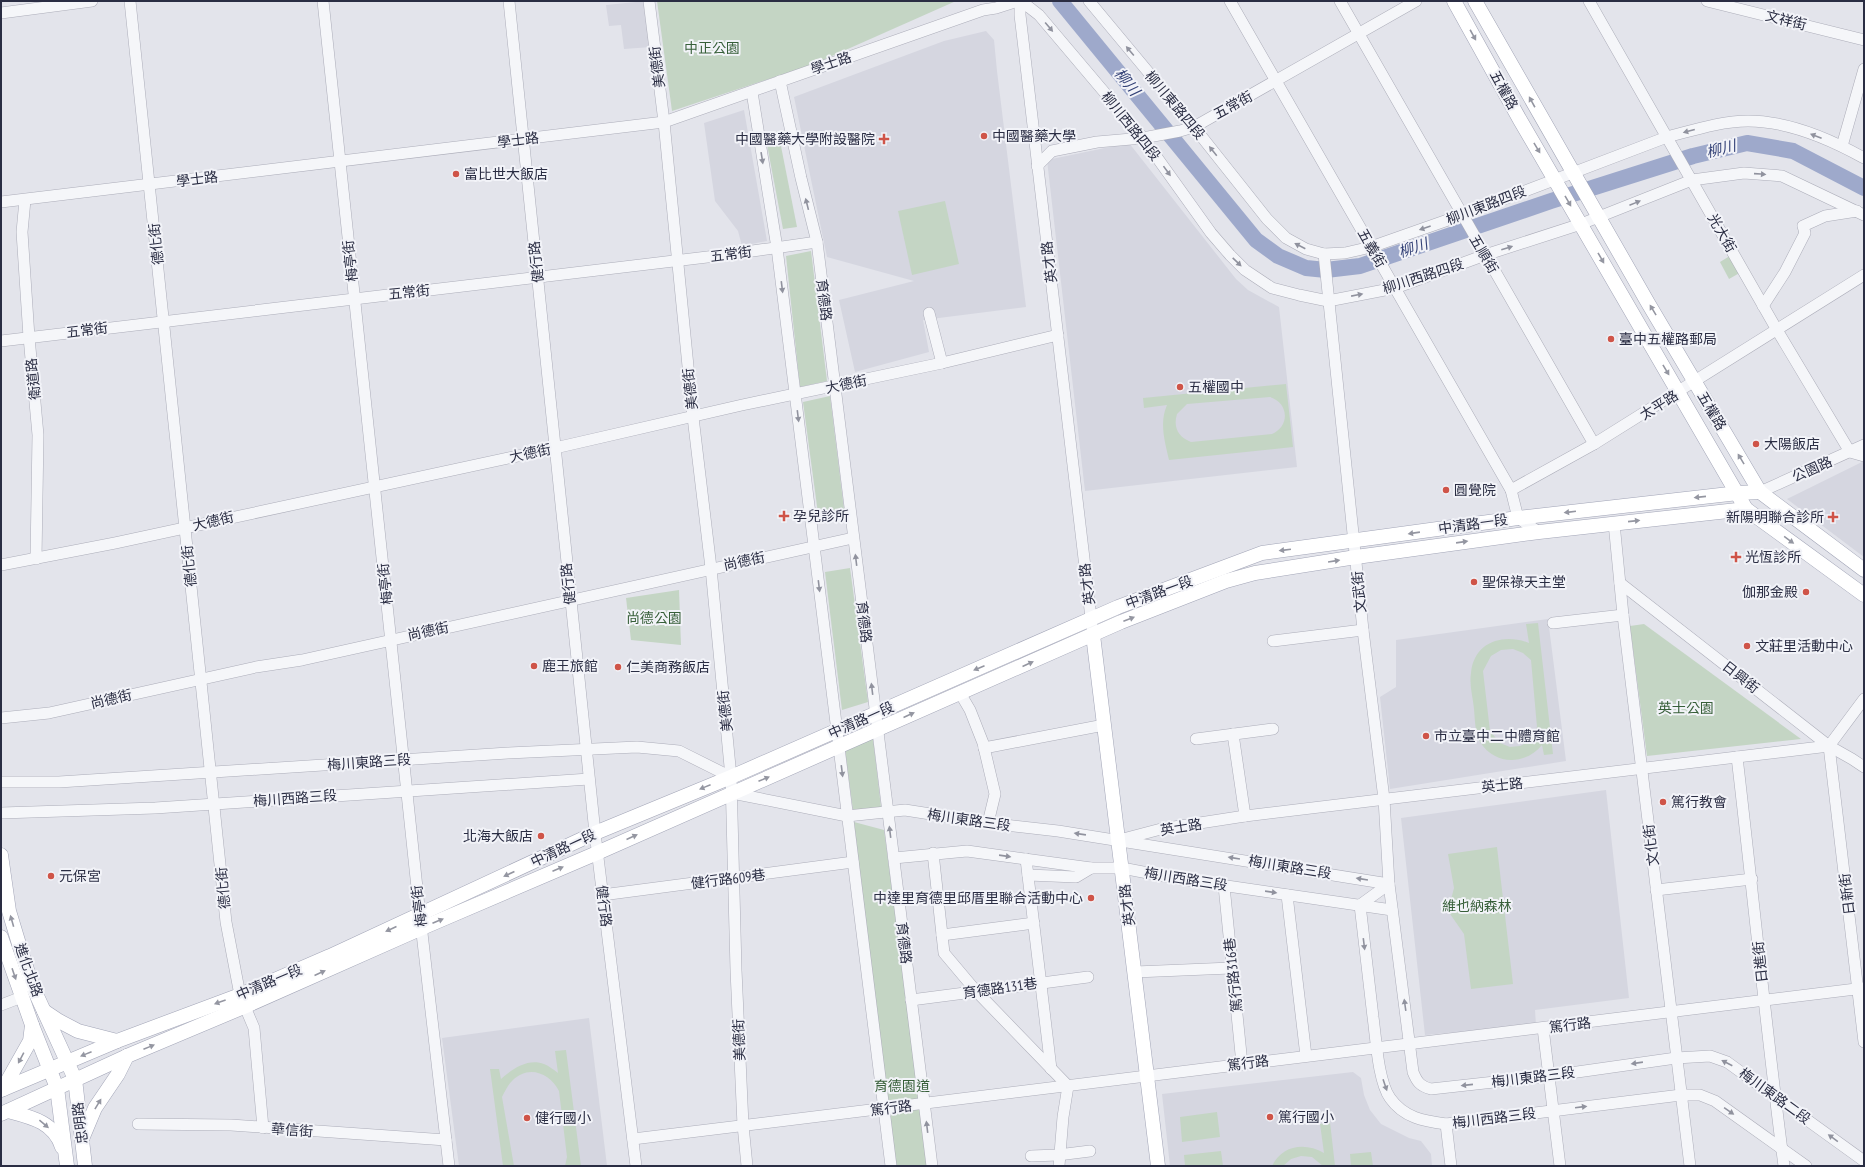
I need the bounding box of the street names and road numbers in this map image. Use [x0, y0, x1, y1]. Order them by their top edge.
street label: 文祥街 [1763, 6, 1809, 34]
street label: 美德街 [646, 45, 668, 89]
street label: 學士路 [808, 48, 854, 78]
street label: 柳川東路四段 [1141, 67, 1209, 143]
street label: 五權路 [1486, 67, 1522, 113]
street label: 五常街 [1210, 87, 1256, 123]
street label: 柳川西路四段 [1098, 88, 1164, 164]
street label: 學士路 [496, 129, 540, 151]
street label: 學士路 [175, 168, 219, 190]
street label: 柳川東路四段 [1444, 182, 1528, 228]
street label: 光大街 [1704, 210, 1740, 256]
street label: 德化街 [145, 222, 167, 266]
street label: 五義街 [1354, 225, 1390, 271]
street label: 五順街 [1465, 231, 1503, 277]
street label: 梅亭街 [339, 239, 361, 283]
street label: 健行路 [525, 240, 547, 284]
street label: 英才路 [1038, 240, 1060, 284]
street label: 五常街 [709, 243, 753, 265]
street label: 柳川西路四段 [1380, 254, 1466, 298]
street label: 育德路 [813, 278, 835, 322]
street label: 五常街 [387, 281, 431, 303]
street label: 五常街 [65, 319, 109, 341]
street label: 衛道路 [22, 357, 44, 401]
street label: 美德街 [679, 367, 701, 411]
street label: 大德街 [824, 371, 868, 397]
street label: 太平路 [1636, 386, 1682, 424]
street label: 五權路 [1693, 388, 1731, 434]
street label: 大德街 [508, 440, 552, 466]
street label: 公園路 [1789, 452, 1835, 486]
street label: 大德街 [191, 508, 235, 534]
street label: 中清路一段 [1437, 510, 1509, 538]
street label: 德化街 [178, 544, 200, 588]
street label: 尚德街 [722, 548, 766, 574]
street label: 梅亭街 [374, 562, 396, 606]
street label: 健行路 [557, 562, 579, 606]
street label: 英才路 [1076, 562, 1098, 606]
street label: 文武街 [1348, 570, 1370, 614]
street label: 中清路一段 [1123, 572, 1195, 612]
street label: 育德路 [853, 600, 875, 644]
street label: 尚德街 [406, 618, 450, 644]
street label: 日興街 [1719, 657, 1763, 697]
street label: 尚德街 [89, 686, 133, 712]
street label: 美德街 [714, 689, 736, 733]
street label: 中清路一段 [825, 698, 897, 742]
street label: 梅川東路三段 [326, 750, 412, 774]
street label: 英士路 [1480, 774, 1524, 796]
street label: 梅川西路三段 [252, 786, 338, 810]
street label: 梅川東路三段 [926, 805, 1012, 835]
street label: 英士路 [1159, 815, 1203, 839]
street label: 文化街 [1640, 823, 1662, 867]
street label: 中清路一段 [527, 825, 599, 871]
street label: 梅川東路三段 [1247, 852, 1333, 882]
street label: 梅川西路三段 [1143, 864, 1229, 894]
street label: 德化街 [212, 866, 234, 910]
street label: 健行路609巷 [690, 866, 766, 892]
street label: 日新街 [1836, 872, 1858, 916]
street label: 英才路 [1116, 883, 1138, 927]
street label: 梅亭街 [408, 884, 430, 928]
street label: 健行路 [593, 884, 615, 928]
street label: 育德路 [893, 921, 915, 965]
street label: 篤行路316巷 [1220, 937, 1246, 1013]
street label: 日進街 [1749, 940, 1771, 984]
street label: 進化北路 [11, 941, 47, 999]
street label: 中清路一段 [233, 960, 305, 1004]
street label: 育德路131巷 [962, 974, 1038, 1002]
street label: 篤行路 [1548, 1014, 1592, 1036]
street label: 美德街 [729, 1019, 749, 1061]
street label: 篤行路 [1226, 1052, 1270, 1074]
street label: 梅川東路三段 [1490, 1063, 1576, 1091]
street label: 梅川東路二段 [1736, 1064, 1814, 1128]
street label: 篤行路 [869, 1097, 913, 1119]
street label: 忠明路 [69, 1101, 91, 1145]
street label: 梅川西路三段 [1451, 1104, 1537, 1132]
street label: 華信街 [270, 1120, 314, 1140]

